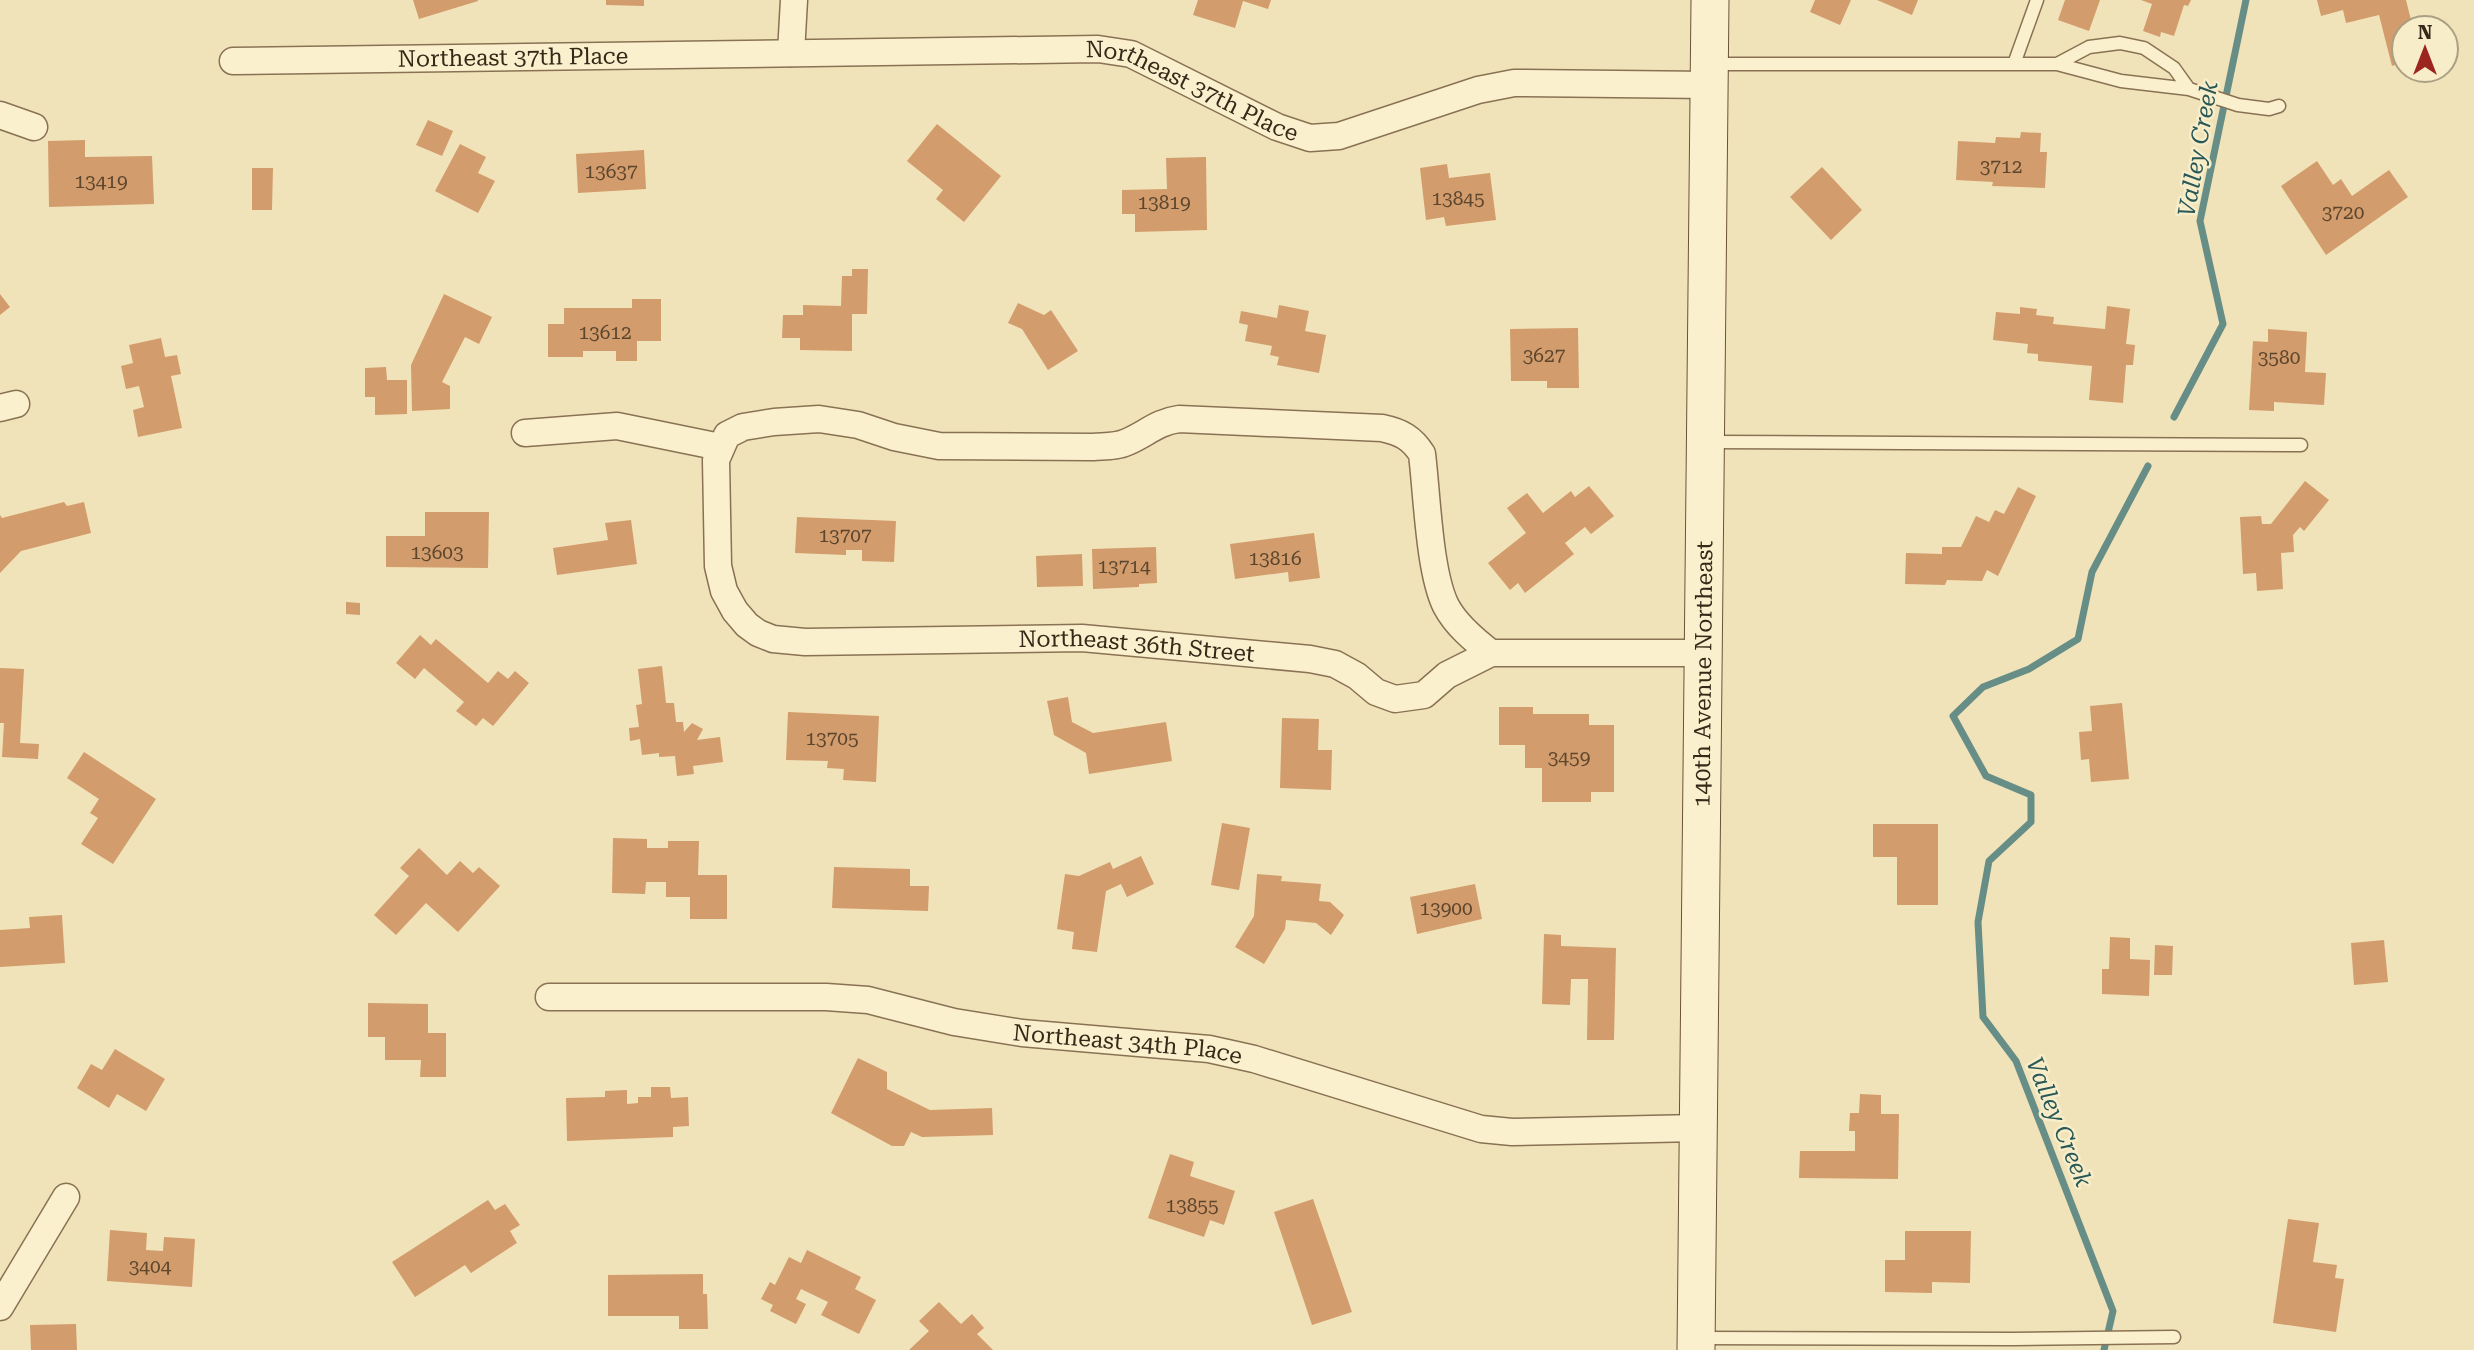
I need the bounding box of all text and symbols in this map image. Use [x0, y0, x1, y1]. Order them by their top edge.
north arrow [2390, 14, 2460, 84]
text: N [2418, 21, 2433, 44]
street label: Northeast 37th Place [1085, 35, 1302, 147]
street label: Northeast 37th Place [398, 42, 628, 72]
water label: Valley Creek [2172, 79, 2224, 219]
house number: 3712 [1980, 155, 2022, 178]
house number: 13637 [584, 160, 638, 183]
house number: 13419 [74, 170, 128, 193]
house number: 13845 [1431, 187, 1485, 210]
house number: 13819 [1137, 191, 1191, 214]
house number: 3720 [2322, 201, 2364, 224]
house number: 13612 [578, 321, 632, 344]
house number: 3627 [1523, 344, 1566, 367]
house number: 3580 [2258, 346, 2300, 369]
house number: 13707 [818, 524, 872, 547]
street label: 140th Avenue Northeast [1688, 540, 1718, 807]
house number: 13603 [410, 541, 464, 564]
house number: 13816 [1248, 547, 1302, 570]
house number: 13714 [1097, 555, 1151, 578]
street label: Northeast 36th Street [1018, 624, 1256, 667]
house number: 13705 [805, 727, 859, 750]
house number: 3459 [1548, 746, 1590, 769]
house number: 13900 [1419, 897, 1473, 920]
street label: Northeast 34th Place [1012, 1019, 1245, 1070]
water label: Valley Creek [2020, 1053, 2098, 1191]
house number: 13855 [1165, 1194, 1219, 1217]
house number: 3404 [129, 1255, 172, 1278]

